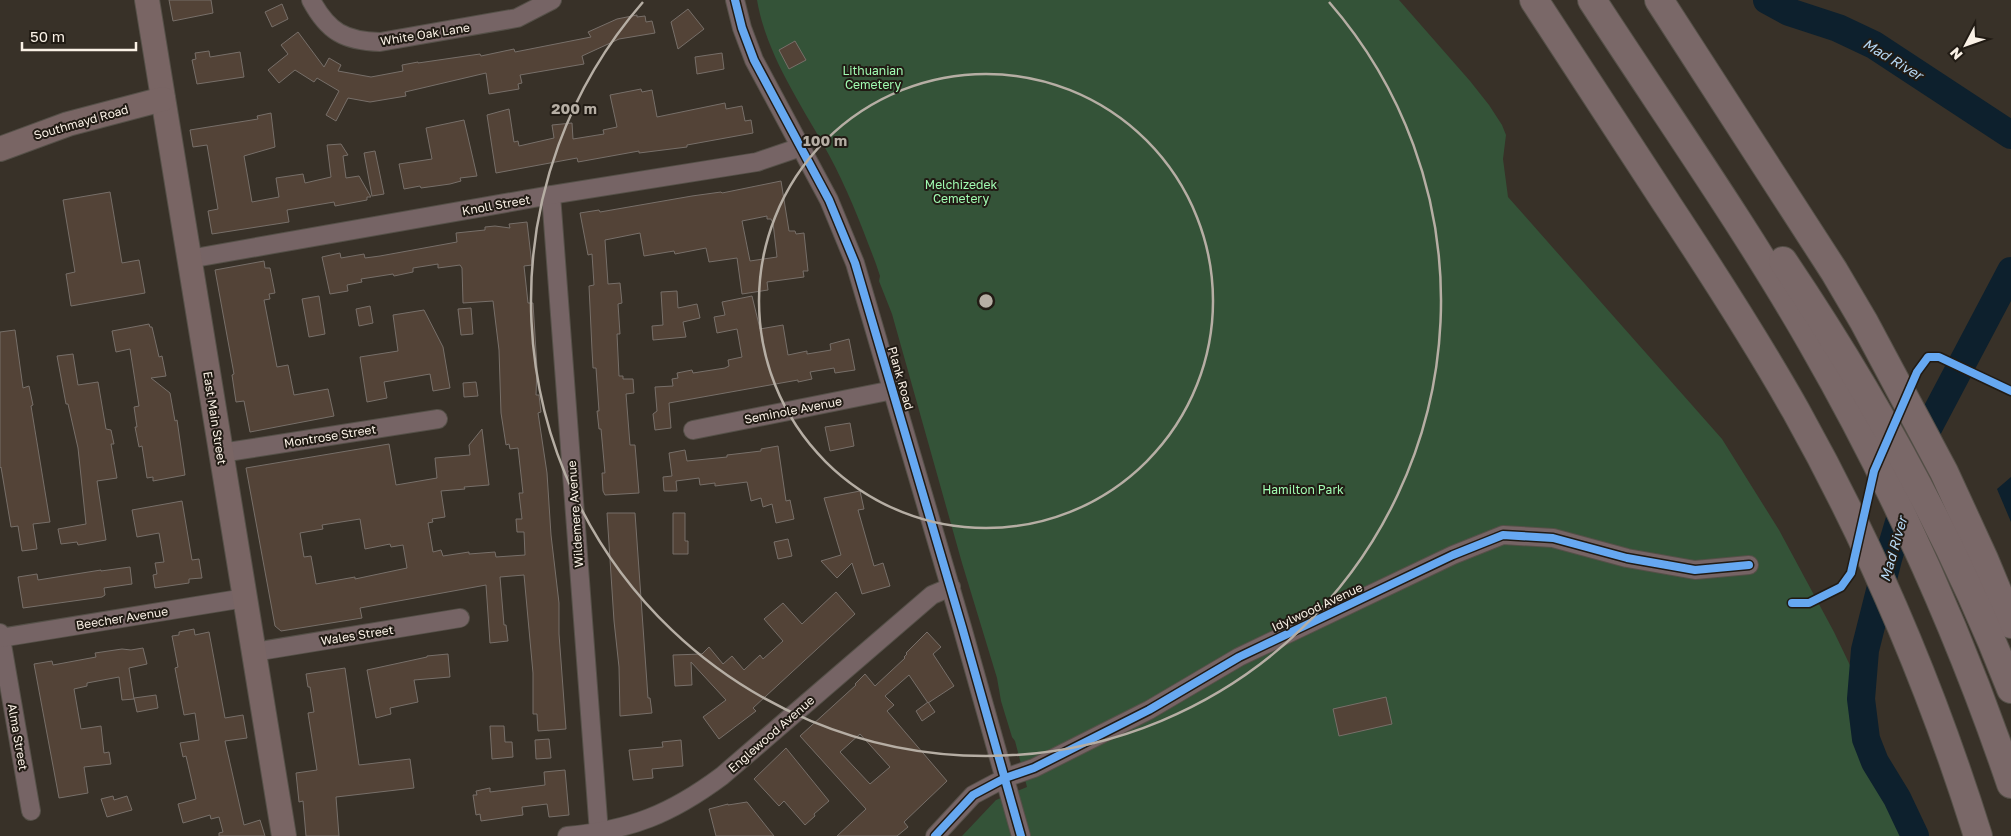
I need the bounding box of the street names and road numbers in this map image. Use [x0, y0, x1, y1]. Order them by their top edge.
street label: White Oak Lane [379, 20, 471, 48]
street label: Southmayd Road [32, 101, 130, 143]
street label: Knoll Street [461, 192, 532, 218]
street label: Plank Road [885, 345, 917, 411]
street label: East Main Street [200, 370, 230, 466]
street label: Seminole Avenue [743, 393, 843, 427]
street label: Montrose Street [283, 421, 377, 451]
street label: Wildemere Avenue [564, 460, 586, 568]
street label: Idylwood Avenue [1269, 579, 1365, 635]
street label: Beecher Avenue [75, 603, 169, 633]
street label: Wales Street [320, 622, 395, 648]
street label: Englewood Avenue [725, 692, 817, 776]
street label: Alma Street [5, 702, 31, 772]

